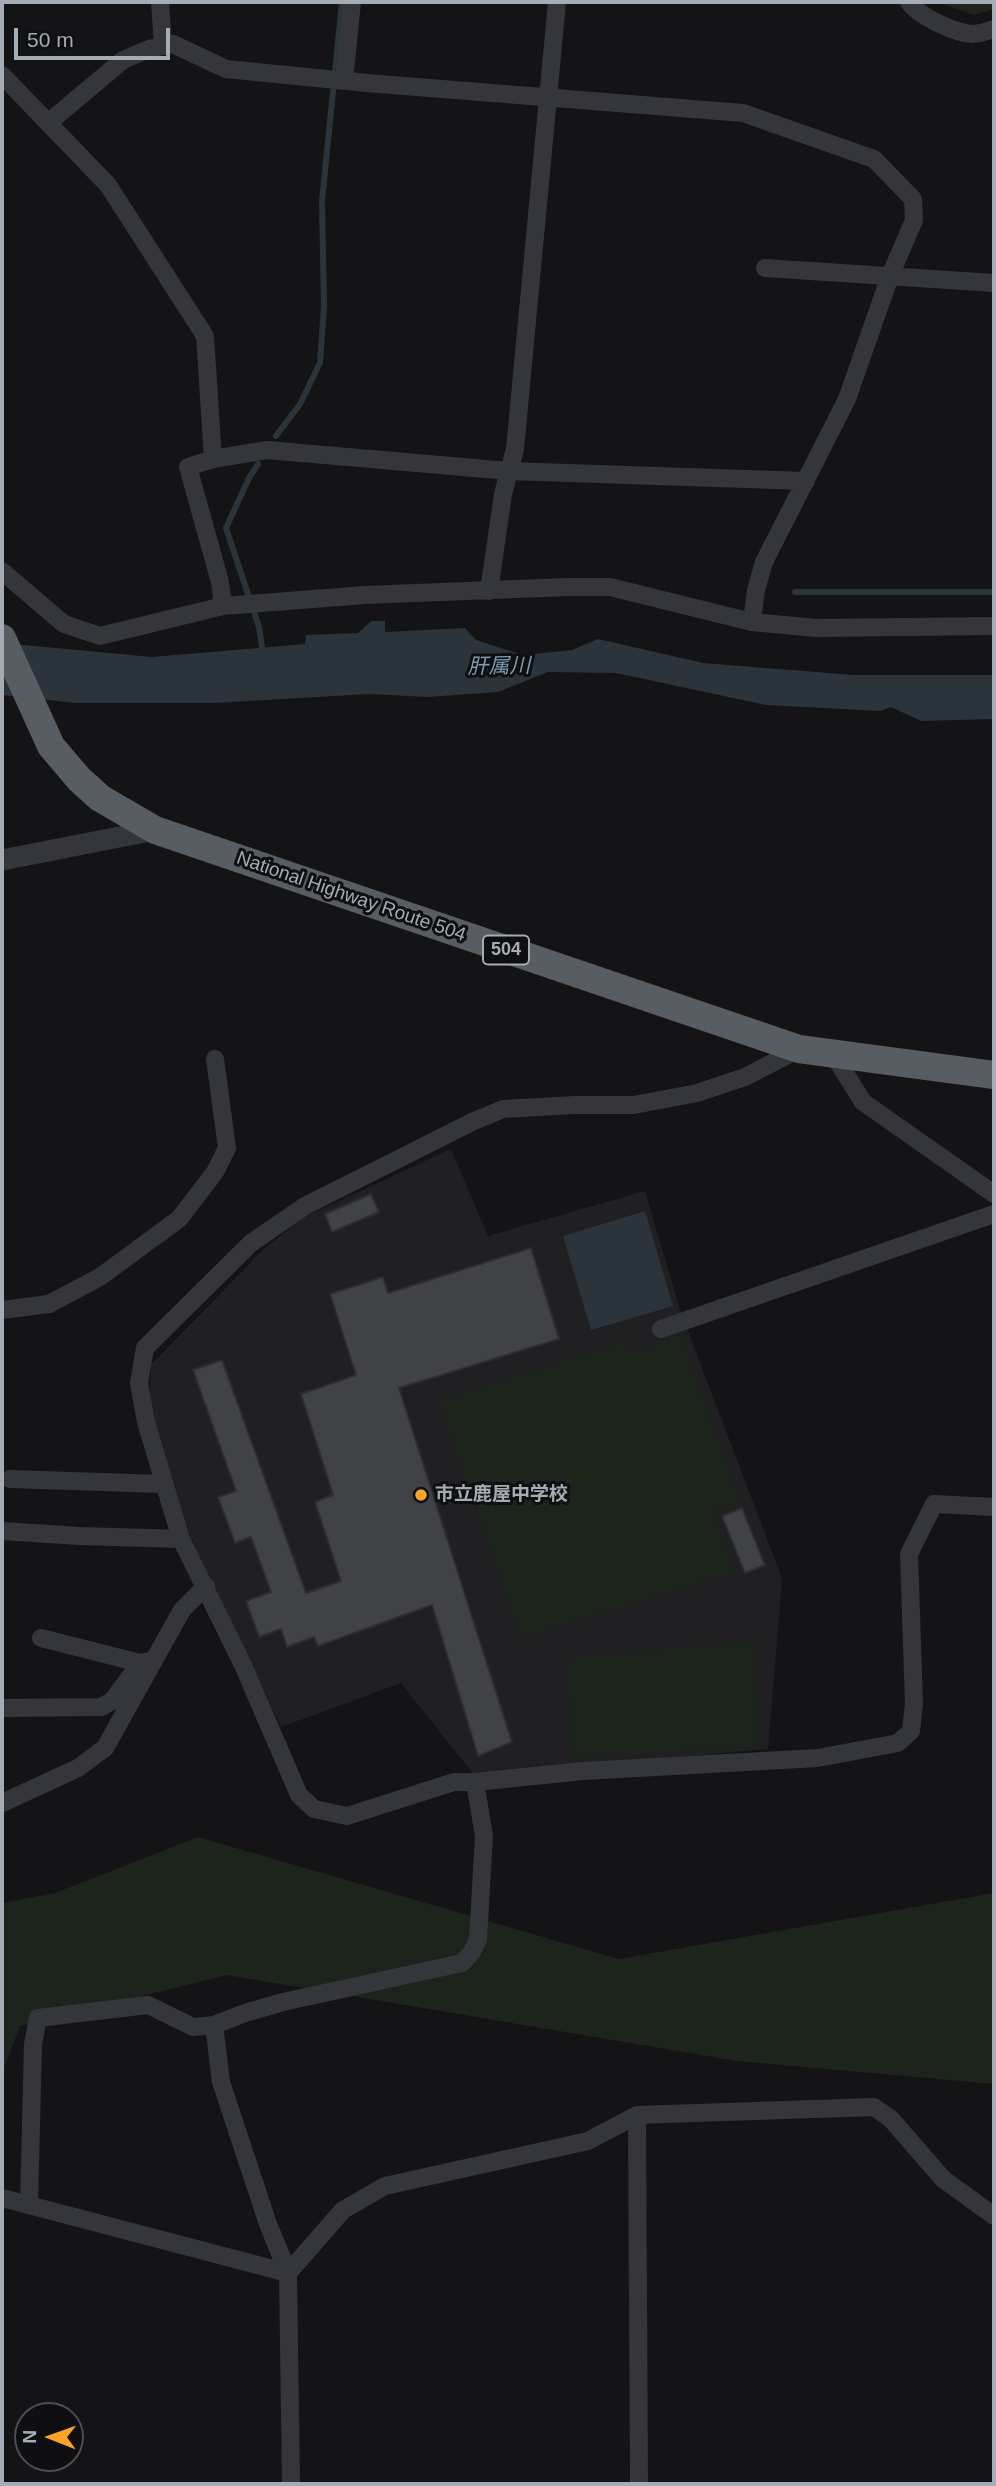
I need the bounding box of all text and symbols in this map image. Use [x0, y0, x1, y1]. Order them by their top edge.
scale bar [18, 14, 173, 58]
text: 50 m [27, 28, 74, 51]
water label: 肝属川 [467, 654, 531, 680]
street label: National Highway Route 504 [233, 847, 469, 947]
road number: 504 [483, 936, 529, 965]
place label: 市立鹿屋中学校 [435, 1484, 568, 1506]
marker: 市立鹿屋中学校 [413, 1487, 429, 1503]
north arrow [14, 2402, 84, 2472]
text: N [19, 2430, 40, 2444]

